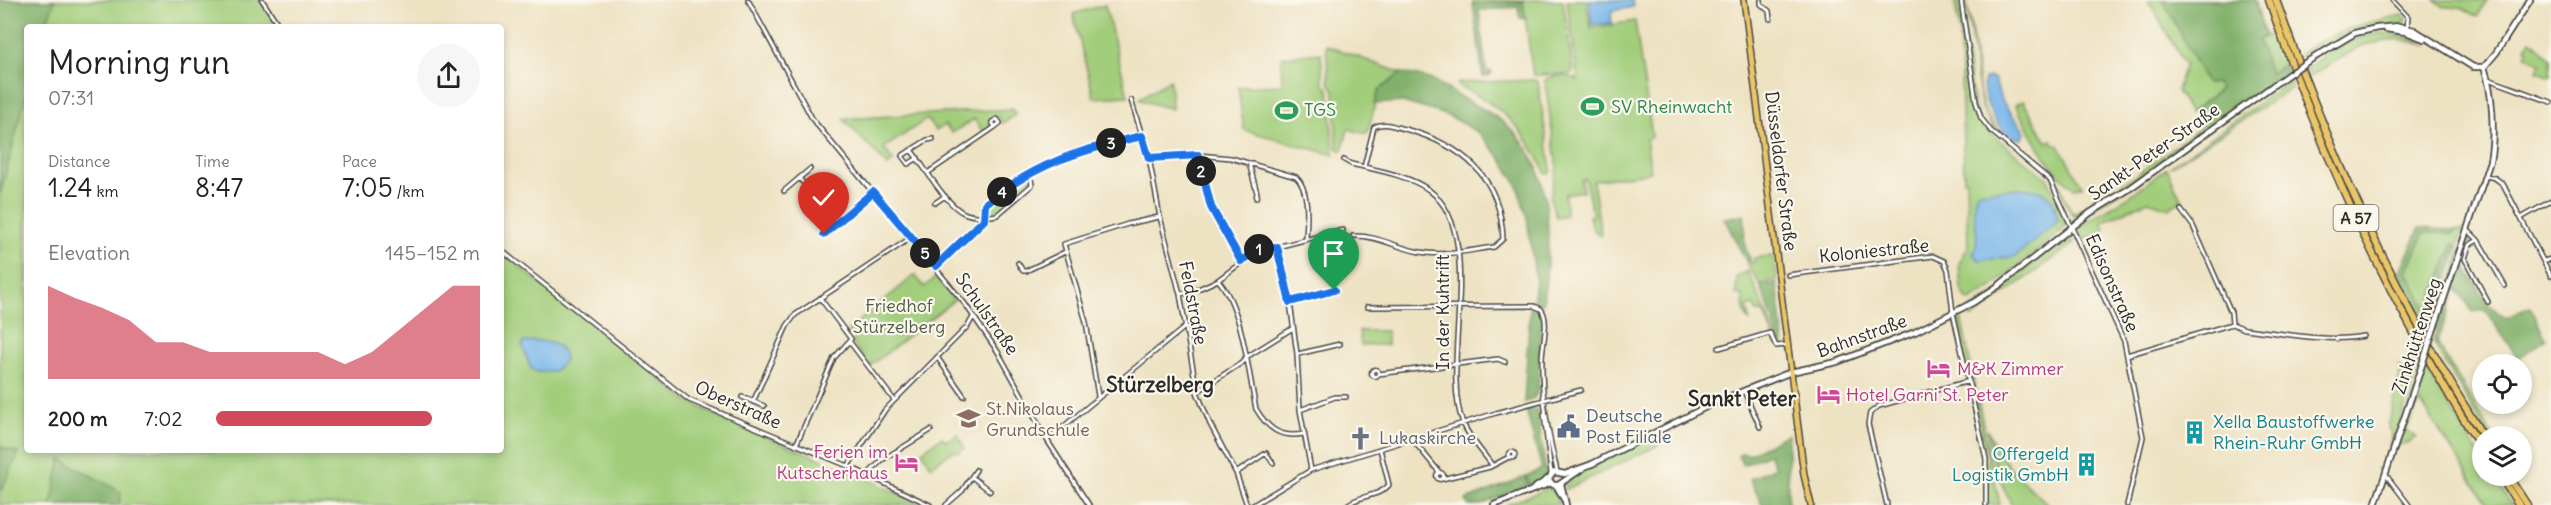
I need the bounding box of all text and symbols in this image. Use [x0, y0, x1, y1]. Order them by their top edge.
text: Morning run [48, 41, 230, 83]
button: share [417, 44, 480, 107]
text: 07:31 [48, 85, 94, 110]
street label: Düsseldorfer Straße [1760, 90, 1803, 252]
sports icon: SV Rheinwacht [1580, 94, 1606, 120]
place label: SV Rheinwacht [1611, 95, 1732, 118]
sports icon: TGS [1273, 97, 1299, 123]
place label: TGS [1304, 98, 1336, 121]
street label: Sankt-Peter-Straße [2084, 98, 2224, 205]
pin: 3 [1096, 128, 1126, 158]
text: 3 [1106, 133, 1116, 153]
text: Distance [48, 151, 110, 171]
text: Time [195, 151, 230, 171]
text: Pace [342, 151, 377, 171]
pin: 2 [1186, 156, 1216, 186]
text: 2 [1197, 161, 1205, 181]
text: 1.24 [48, 171, 93, 204]
text: 8:47 [195, 171, 243, 204]
text: 7:05 [342, 171, 393, 204]
pin [798, 172, 849, 234]
pin: 4 [987, 177, 1017, 207]
text: km [93, 181, 119, 201]
text: /km [393, 181, 425, 201]
icon: check [807, 181, 840, 214]
text: 4 [997, 182, 1007, 202]
road number: A 57 [2334, 205, 2378, 231]
pin [1308, 228, 1359, 290]
street label: Edisonstraße [2081, 230, 2144, 335]
street label: Koloniestraße [1818, 233, 1930, 268]
pin: 1 [1244, 234, 1274, 264]
icon: arrive [1317, 237, 1350, 270]
pin: 5 [910, 238, 940, 268]
text: 1 [1256, 239, 1262, 259]
text: Elevation [48, 240, 130, 265]
text: 145–152 m [385, 240, 480, 265]
text: 5 [920, 243, 930, 263]
street label: In der Kuhtrift [1431, 254, 1454, 370]
street label: Feldstraße [1174, 259, 1213, 347]
street label: Schulstraße [951, 268, 1024, 359]
street label: Zinkhüttenweg [2387, 275, 2446, 397]
park label: Friedhof Stürzelberg [853, 294, 945, 338]
street label: Bahnstraße [1814, 309, 1910, 362]
map controls [2472, 354, 2532, 486]
button: locate [2472, 354, 2532, 414]
hotel icon: M&K Zimmer [1926, 356, 1952, 382]
place label: M&K Zimmer [1957, 357, 2064, 380]
district label: Stürzelberg [1106, 371, 1214, 398]
street label: Oberstraße [691, 375, 785, 434]
hotel icon: Hotel Garni St. Peter [1815, 382, 1841, 408]
place label: Hotel Garni St. Peter [1846, 383, 2009, 406]
district label: Sankt Peter [1688, 385, 1797, 412]
place label: St.Nikolaus Grundschule [986, 397, 1090, 441]
place label: Deutsche Post Filiale [1586, 404, 1671, 448]
text: 200 m [48, 406, 108, 431]
text: 7:02 [144, 406, 182, 431]
school or university icon: St.Nikolaus Grundschule [955, 406, 981, 432]
place label: Xella Baustoffwerke Rhein-Ruhr GmbH [2213, 410, 2374, 454]
public building icon: Deutsche Post Filiale [1555, 413, 1581, 439]
building icon: Xella Baustoffwerke Rhein-Ruhr GmbH [2182, 419, 2208, 445]
church icon: Lukaskirche [1348, 425, 1374, 451]
place label: Lukaskirche [1379, 426, 1476, 449]
button: layers [2472, 426, 2532, 486]
place label: Ferien im Kutscherhaus [776, 440, 888, 484]
place label: Offergeld Logistik GmbH [1952, 442, 2069, 486]
hotel icon: Ferien im Kutscherhaus [893, 449, 919, 475]
building icon: Offergeld Logistik GmbH [2074, 451, 2100, 477]

